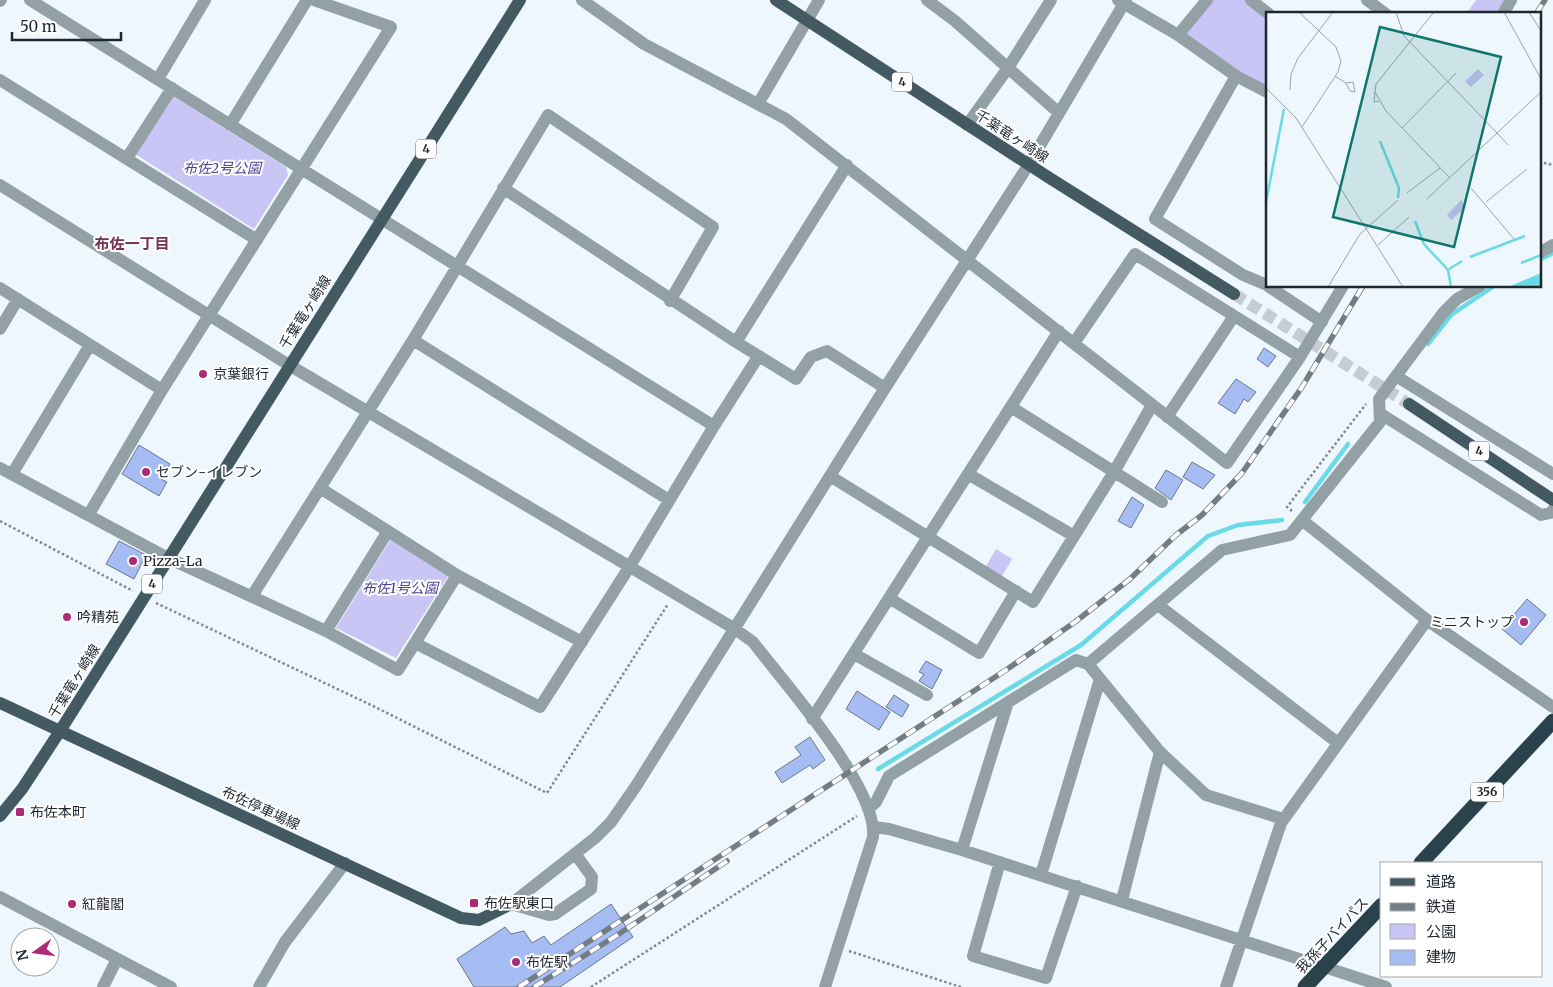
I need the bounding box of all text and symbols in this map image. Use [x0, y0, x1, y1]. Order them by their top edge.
scale bar [12, 10, 121, 42]
inset map [1266, 12, 1540, 288]
text: 50 m [20, 17, 57, 36]
road number: 4 [892, 72, 912, 91]
street label: 千葉竜ヶ崎線 [972, 106, 1052, 166]
road number: 4 [416, 140, 436, 158]
park label: 布佐2号公園 [183, 159, 263, 177]
district label: 布佐一丁目 [94, 234, 170, 253]
street label: 千葉竜ヶ崎線 [275, 272, 335, 352]
place label: 京葉銀行 [213, 365, 269, 383]
marker: 京葉銀行 [197, 368, 209, 380]
road number: 4 [1469, 442, 1489, 461]
place label: セブン-イレブン [156, 463, 262, 481]
marker: セブン-イレブン [140, 466, 152, 478]
place label: Pizza-La [143, 552, 203, 570]
marker: Pizza-La [127, 555, 139, 567]
road number: 4 [142, 574, 162, 594]
park label: 布佐1号公園 [362, 579, 440, 597]
place label: 吟精苑 [77, 608, 119, 626]
marker: 吟精苑 [61, 611, 73, 623]
place label: ミニストップ [1430, 613, 1514, 631]
marker: ミニストップ [1518, 616, 1530, 628]
street label: 千葉竜ヶ崎線 [44, 641, 104, 721]
street label: 布佐停車場線 [219, 782, 303, 834]
road number: 356 [1471, 782, 1503, 802]
place label: 布佐本町 [30, 803, 86, 821]
marker: 布佐本町 [14, 806, 26, 818]
legend [1380, 862, 1543, 977]
text: 道路 [1426, 872, 1456, 891]
street label: 我孫子バイパス [1292, 893, 1372, 977]
place label: 布佐駅東口 [484, 894, 554, 912]
place label: 紅龍閣 [82, 895, 124, 913]
marker: 布佐駅東口 [468, 897, 480, 909]
text: 鉄道 [1426, 897, 1456, 916]
marker: 紅龍閣 [66, 898, 78, 910]
text: 公園 [1426, 922, 1456, 941]
north arrow [10, 927, 60, 977]
text: 建物 [1426, 947, 1456, 966]
text: N [12, 948, 32, 963]
place label: 布佐駅 [526, 953, 568, 971]
marker: 布佐駅 [510, 956, 522, 968]

